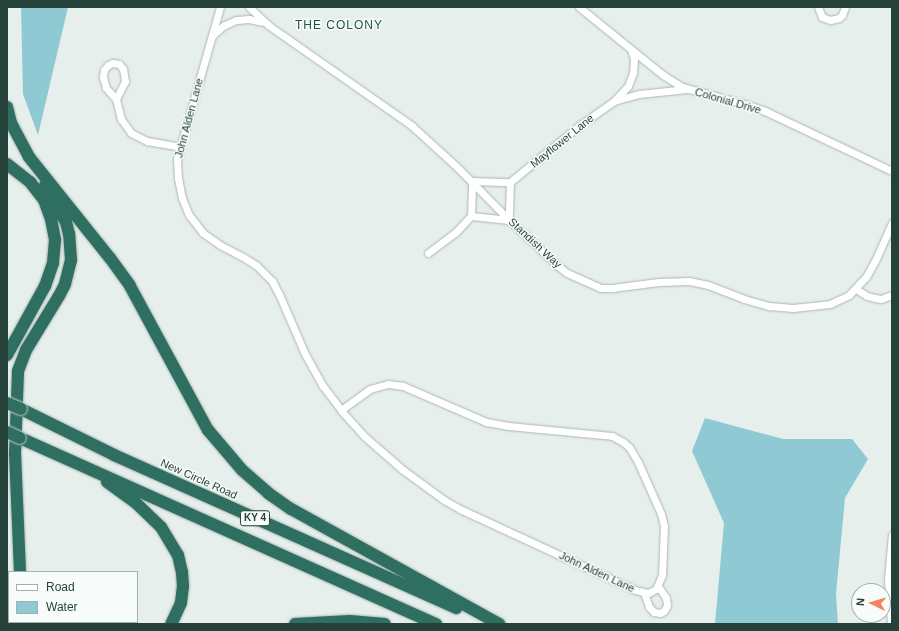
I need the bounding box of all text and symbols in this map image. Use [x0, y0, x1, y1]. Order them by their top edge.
district label: THE COLONY [295, 19, 383, 33]
street label: John Alden Lane [172, 76, 206, 160]
street label: Colonial Drive [693, 85, 763, 117]
street label: Mayflower Lane [528, 111, 596, 171]
street label: Standish Way [506, 215, 564, 271]
street label: New Circle Road [159, 456, 239, 502]
road number: KY 4 [239, 510, 271, 526]
street label: John Alden Lane [557, 549, 637, 595]
legend [8, 571, 138, 623]
text: Road [46, 580, 75, 594]
north arrow [851, 583, 891, 623]
text: N [854, 598, 866, 607]
text: Water [46, 600, 78, 614]

